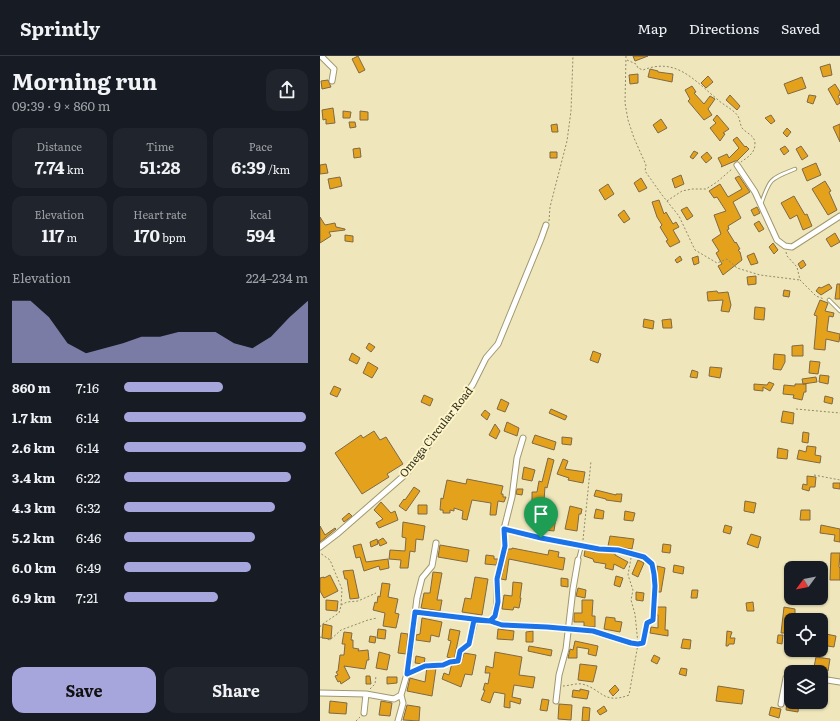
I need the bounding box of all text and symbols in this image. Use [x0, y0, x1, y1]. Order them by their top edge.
text: Sprintly [20, 14, 100, 42]
text: Map [637, 18, 667, 38]
text: Directions [689, 18, 759, 38]
text: Saved [781, 18, 820, 38]
text: Morning run [12, 64, 157, 97]
button: share [266, 69, 308, 111]
text: 09:39 · 9 × 860 m [12, 96, 110, 115]
text: Distance [37, 138, 82, 154]
text: Time [146, 138, 174, 154]
text: Pace [249, 138, 272, 154]
text: 7.74 [35, 154, 65, 179]
text: 51:28 [140, 154, 180, 179]
text: 6:39 [231, 154, 266, 179]
text: km [65, 161, 84, 177]
text: /km [266, 161, 290, 177]
text: Elevation [34, 206, 84, 222]
text: Heart rate [133, 206, 187, 222]
text: kcal [250, 206, 272, 222]
text: 117 [41, 222, 64, 247]
text: 170 [134, 222, 160, 247]
text: 594 [246, 222, 275, 247]
text: m [64, 229, 77, 245]
text: bpm [160, 229, 186, 245]
text: Elevation [12, 268, 71, 287]
text: 224–234 m [246, 268, 308, 287]
text: 860 m [12, 378, 51, 397]
text: 7:16 [76, 378, 99, 397]
street label: Omega Circular Road [395, 382, 476, 480]
text: 1.7 km [12, 408, 52, 427]
text: 6:14 [76, 408, 99, 427]
text: 2.6 km [12, 438, 55, 457]
text: 6:14 [76, 438, 99, 457]
text: 3.4 km [12, 468, 55, 487]
text: 6:22 [76, 468, 100, 487]
pin [524, 497, 558, 538]
text: 4.3 km [12, 498, 56, 517]
text: 6:32 [76, 498, 100, 517]
icon: arrive [530, 503, 552, 525]
text: 5.2 km [12, 528, 55, 547]
text: 6:46 [76, 528, 101, 547]
text: 6.0 km [12, 558, 56, 577]
text: 6:49 [76, 558, 101, 577]
north arrow [784, 561, 828, 605]
map controls [784, 561, 828, 709]
text: 6.9 km [12, 588, 56, 607]
text: 7:21 [76, 588, 98, 607]
button: locate [784, 613, 828, 657]
button: layers [784, 665, 828, 709]
button: Save [12, 667, 156, 713]
button: Share [164, 667, 308, 713]

